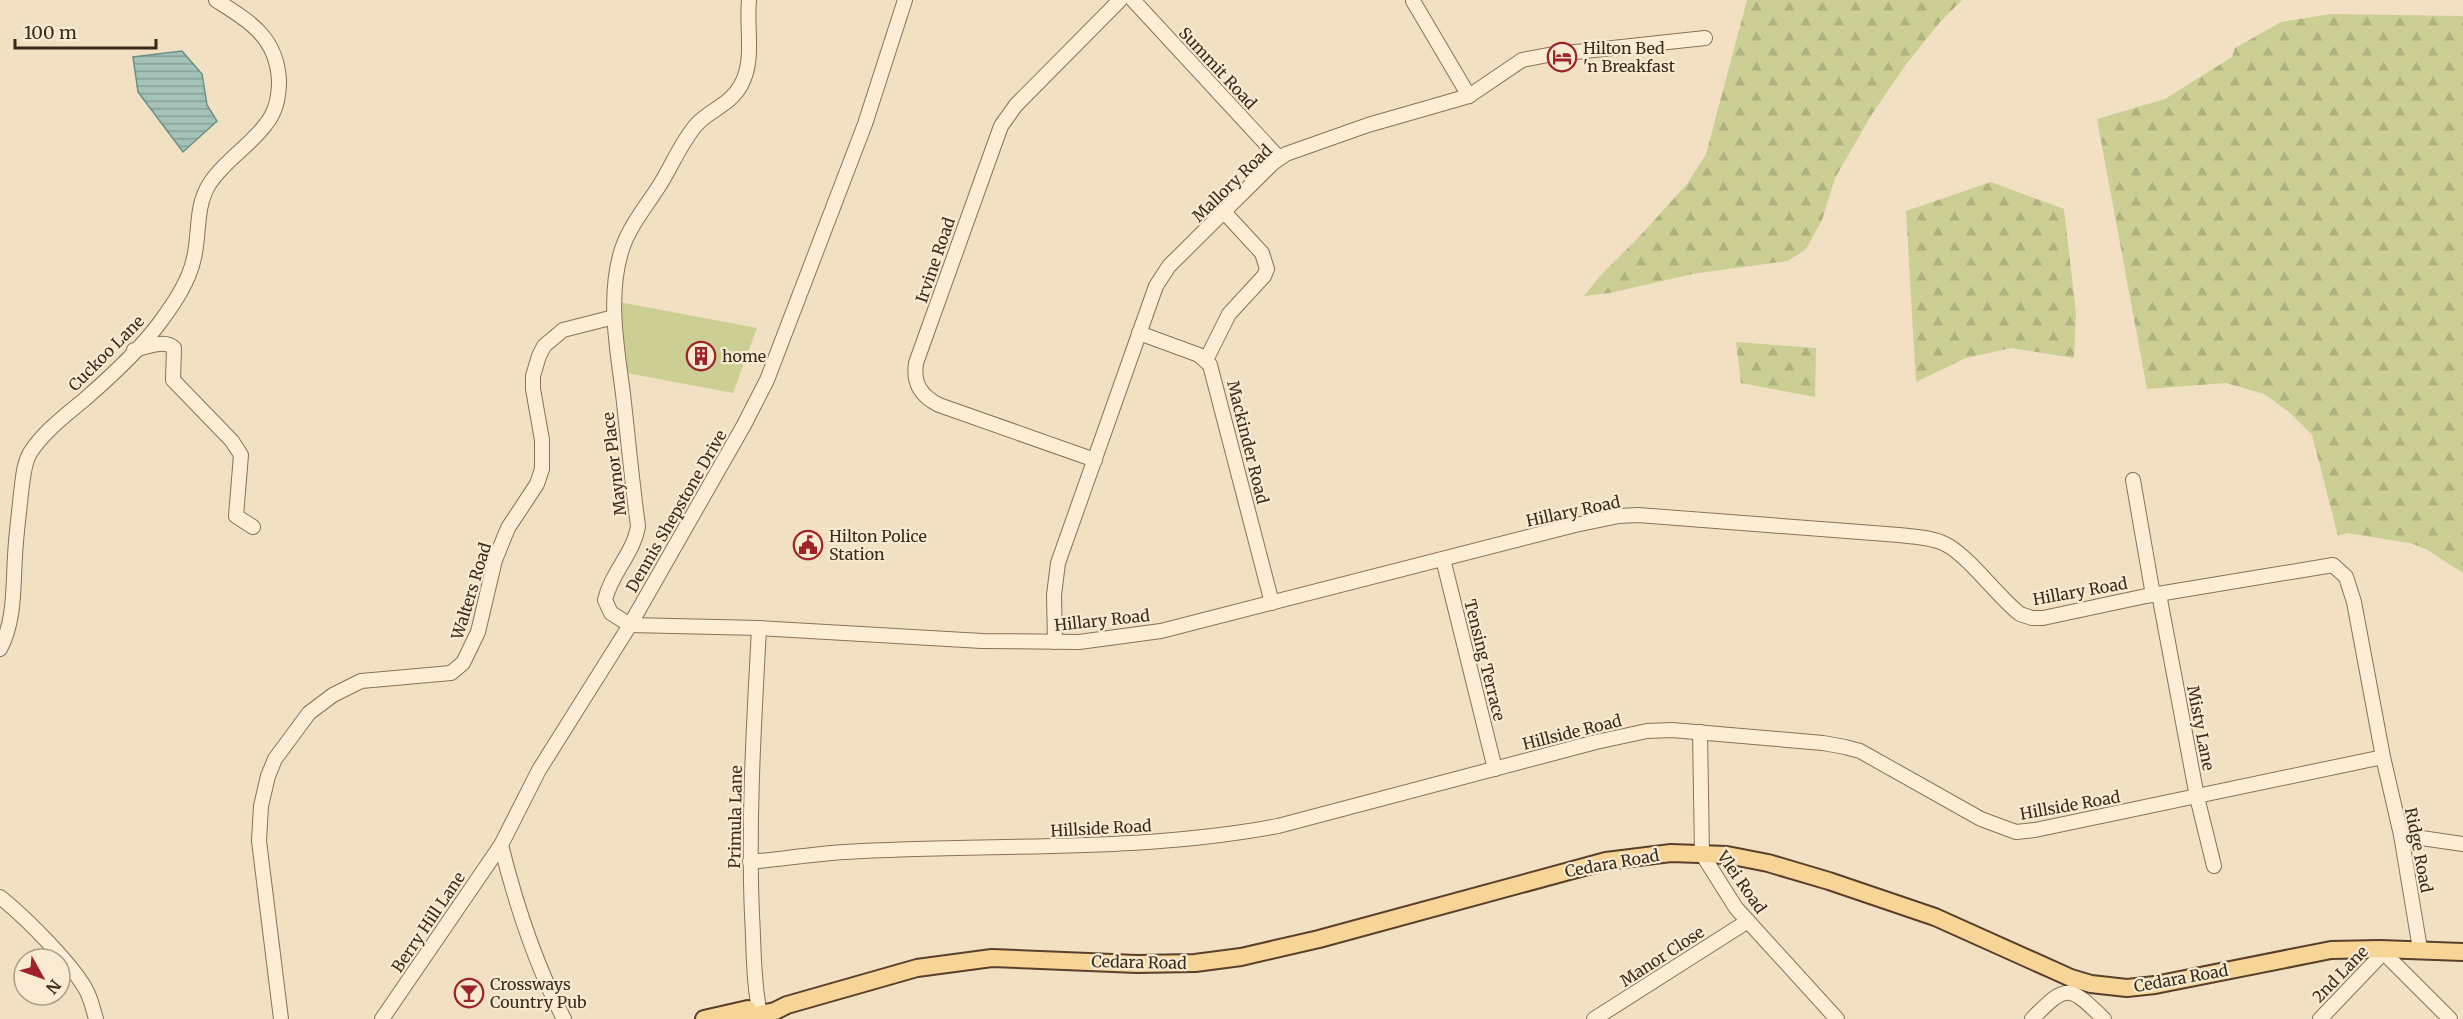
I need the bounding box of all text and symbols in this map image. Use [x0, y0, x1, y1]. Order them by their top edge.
scale bar [15, 12, 156, 50]
text: 100 m [24, 21, 77, 44]
street label: Summit Road [1175, 23, 1261, 113]
place label: Hilton Bed 'n Breakfast [1583, 38, 1676, 76]
hotel icon: Hilton Bed 'n Breakfast [1546, 41, 1578, 73]
street label: Mallory Road [1188, 140, 1276, 226]
street label: Irvine Road [911, 214, 959, 305]
street label: Cuckoo Lane [64, 311, 148, 395]
building icon: home [685, 340, 717, 372]
place label: home [722, 346, 766, 366]
street label: Mackinder Road [1223, 378, 1273, 506]
street label: Maynor Place [598, 411, 630, 517]
street label: Dennis Shepstone Drive [621, 426, 731, 596]
street label: Hillary Road [1524, 491, 1622, 531]
place label: Hilton Police Station [829, 526, 927, 564]
public building icon: Hilton Police Station [792, 529, 824, 561]
street label: Walters Road [446, 540, 495, 643]
street label: Hillary Road [2031, 573, 2129, 609]
street label: Tensing Terrace [1460, 597, 1510, 723]
street label: Hillary Road [1053, 605, 1151, 635]
street label: Misty Lane [2183, 684, 2219, 772]
street label: Hillside Road [1520, 710, 1624, 754]
street label: Primula Lane [724, 765, 746, 869]
street label: Hillside Road [2018, 786, 2122, 824]
street label: Ridge Road [2401, 806, 2437, 895]
street label: Hillside Road [1050, 815, 1153, 841]
street label: Cedara Road [1563, 845, 1661, 881]
street label: Vlei Road [1713, 846, 1771, 918]
street label: Berry Hill Lane [387, 868, 469, 976]
street label: Manor Close [1616, 921, 1708, 991]
street label: 2nd Lane [2308, 941, 2372, 1007]
north arrow [12, 947, 72, 1007]
street label: Cedara Road [1091, 951, 1187, 973]
street label: Cedara Road [2132, 960, 2230, 996]
place label: Crossways Country Pub [490, 974, 587, 1012]
text: N [42, 975, 65, 998]
bar icon: Crossways Country Pub [453, 977, 485, 1009]

